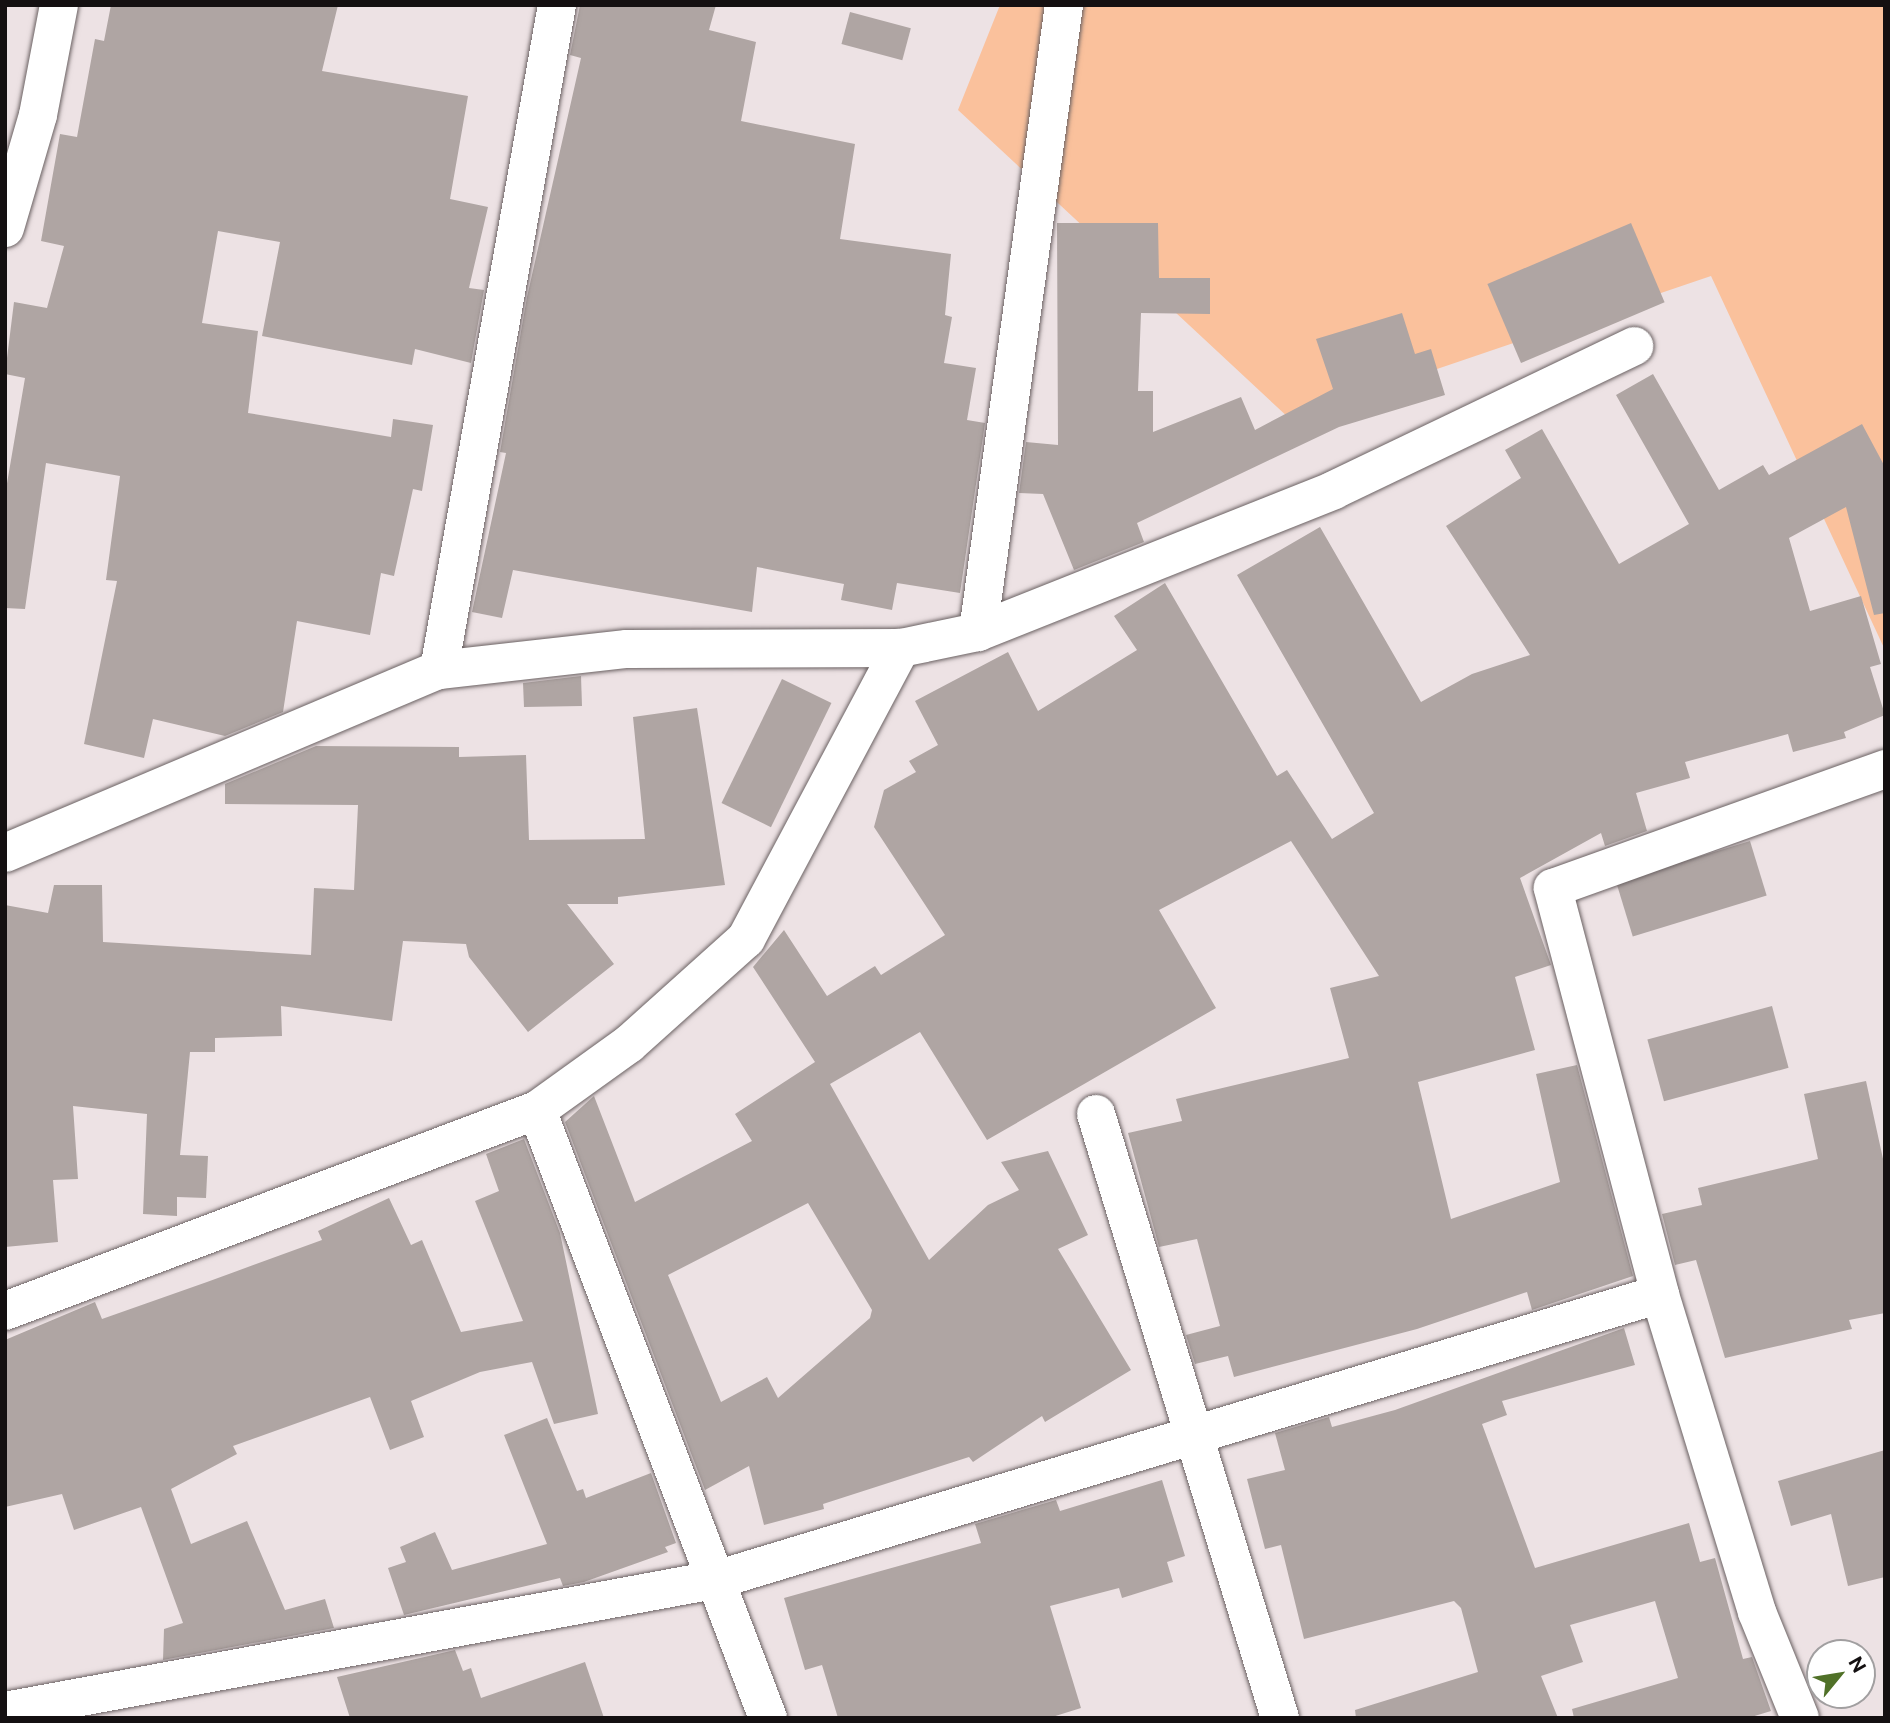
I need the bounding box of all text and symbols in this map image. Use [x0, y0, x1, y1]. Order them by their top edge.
north arrow [1806, 1639, 1876, 1709]
text: N [1844, 1653, 1871, 1676]

